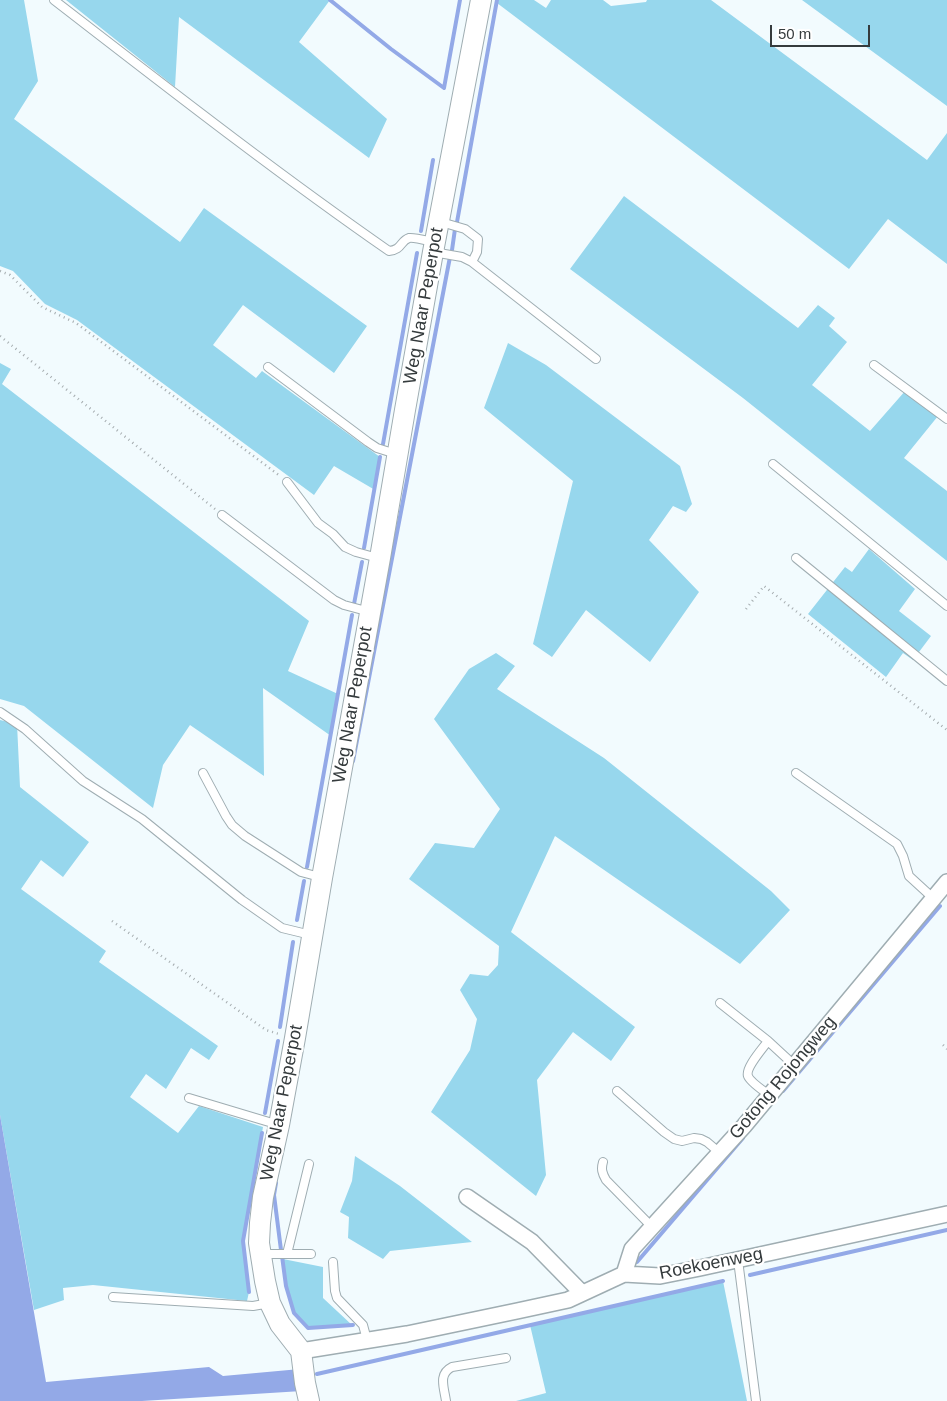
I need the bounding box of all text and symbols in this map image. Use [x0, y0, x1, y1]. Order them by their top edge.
scale bar [772, 15, 872, 47]
text: 50 m [778, 25, 811, 42]
street label: Weg Naar Peperpot [400, 226, 448, 386]
street label: Weg Naar Peperpot [329, 625, 377, 785]
street label: Gotong Rojongweg [725, 1012, 841, 1144]
street label: Weg Naar Peperpot [256, 1023, 308, 1183]
street label: Roekoenweg [657, 1243, 765, 1285]

